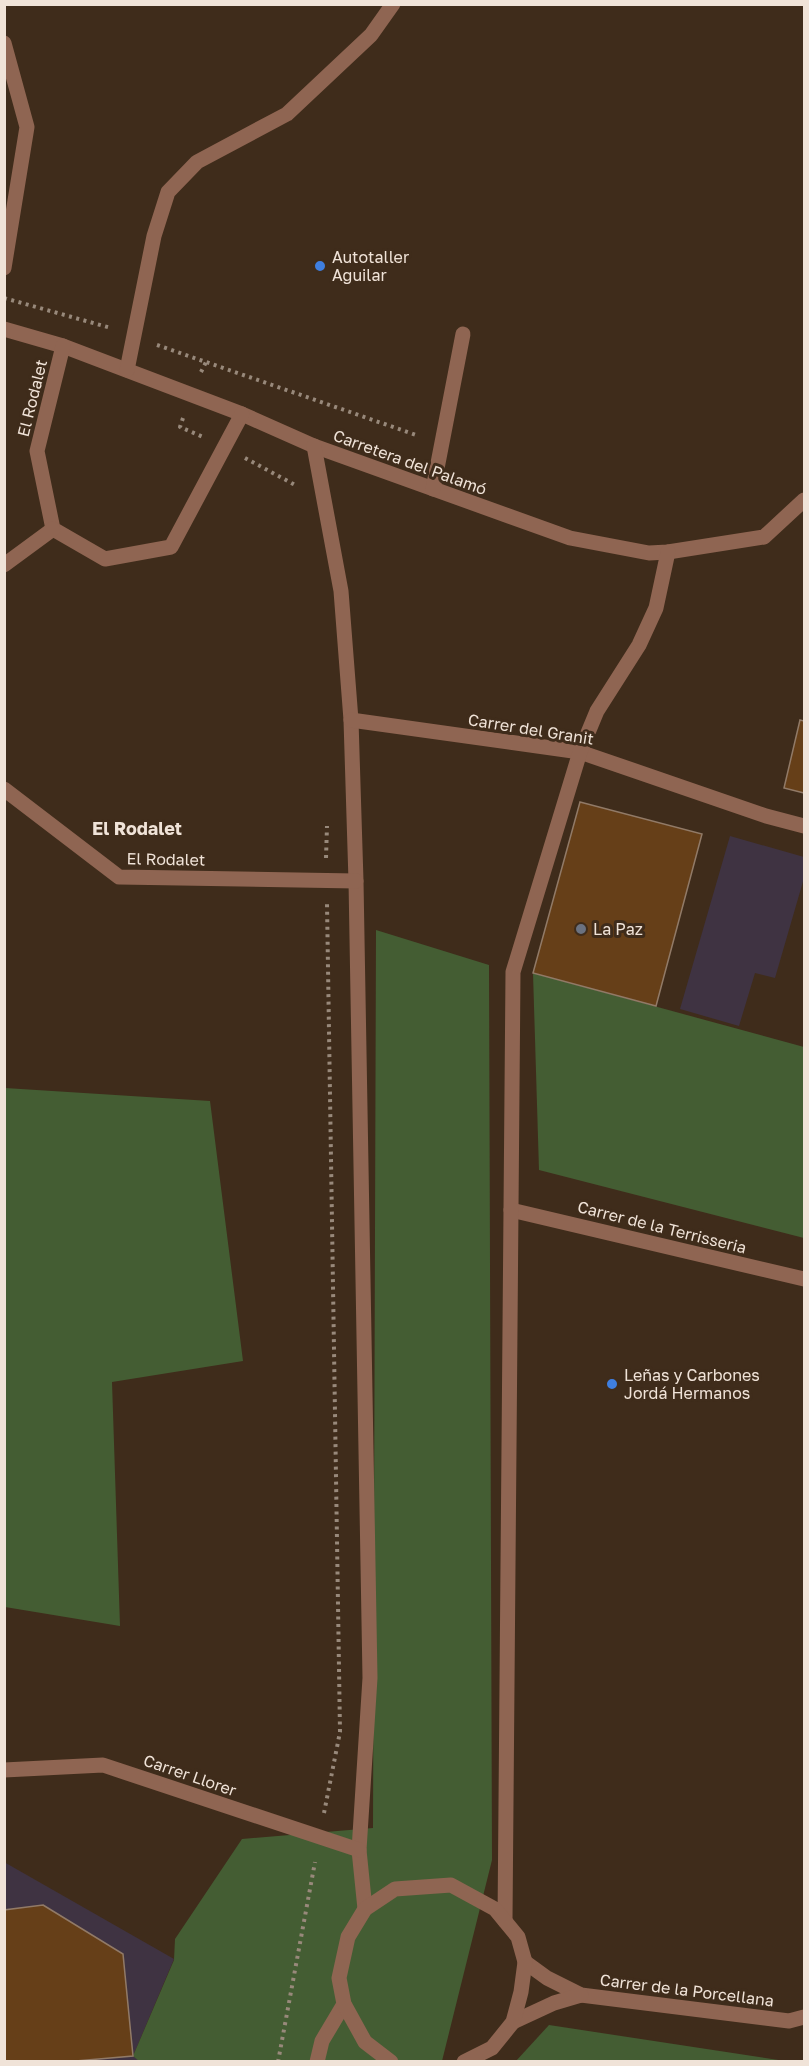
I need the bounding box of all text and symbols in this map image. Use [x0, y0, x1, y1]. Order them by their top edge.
place label: Autotaller Aguilar [332, 247, 409, 285]
marker: Autotaller Aguilar [313, 259, 327, 273]
street label: El Rodalet [13, 357, 51, 439]
street label: Carretera del Palamó [331, 425, 489, 499]
street label: Carrer del Granit [467, 709, 595, 749]
district label: El Rodalet [92, 817, 182, 839]
street label: El Rodalet [126, 848, 206, 870]
place label: La Paz [593, 919, 643, 939]
marker: La Paz [574, 922, 588, 936]
street label: Carrer de la Terrisseria [575, 1196, 749, 1258]
place label: Leñas y Carbones Jordá Hermanos [624, 1365, 760, 1403]
marker: Leñas y Carbones Jordá Hermanos [605, 1377, 619, 1391]
street label: Carrer Llorer [141, 1750, 239, 1800]
street label: Carrer de la Porcellana [599, 1969, 775, 2011]

